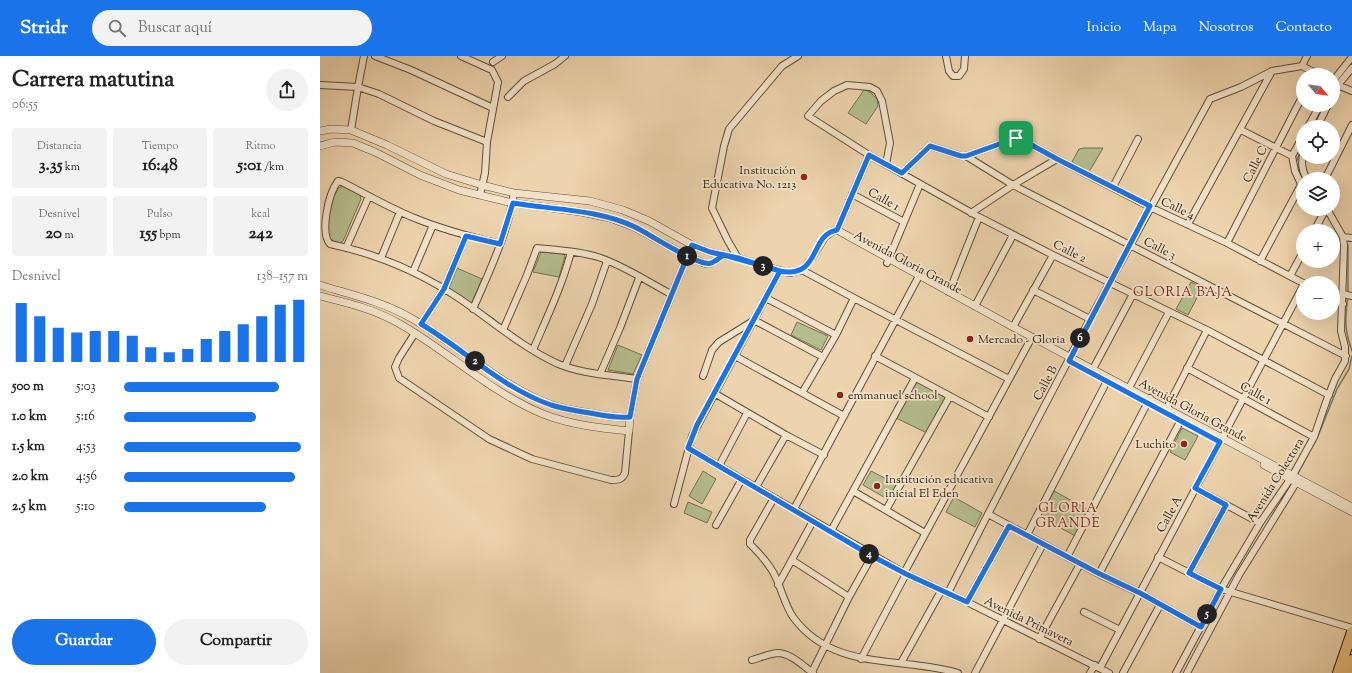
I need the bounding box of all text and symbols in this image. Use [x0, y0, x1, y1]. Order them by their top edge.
search box [92, 10, 372, 46]
text: Stridr [20, 15, 68, 42]
icon: search [106, 17, 128, 39]
text: Buscar aquí [138, 18, 212, 39]
text: Inicio [1087, 18, 1121, 38]
text: Mapa [1143, 18, 1177, 38]
text: Nosotros [1199, 18, 1254, 38]
text: Contacto [1276, 18, 1332, 38]
text: Carrera matutina [12, 65, 174, 97]
north arrow [1296, 68, 1340, 112]
map controls [1296, 68, 1340, 320]
button: share [266, 69, 308, 111]
text: 06:55 [12, 96, 38, 114]
button: locate [1296, 120, 1340, 164]
pin [999, 121, 1033, 155]
icon: arrive [1005, 127, 1027, 149]
text: Distancia [37, 138, 82, 154]
text: Tiempo [142, 138, 178, 154]
text: Ritmo [246, 138, 276, 154]
street label: Calle C [1239, 143, 1273, 186]
text: 3.35 [39, 154, 63, 178]
text: 16:48 [142, 154, 178, 178]
text: 5:01 [237, 154, 262, 178]
text: km [63, 159, 80, 175]
text: /km [262, 159, 284, 175]
place label: Institución Educativa No. 1213 [703, 162, 796, 194]
marker: Institución Educativa No. 1213 [799, 172, 809, 182]
button: layers [1296, 172, 1340, 216]
street label: Calle 1 [864, 184, 903, 216]
street label: Calle 4 [1158, 193, 1198, 225]
text: Desnivel [39, 206, 80, 222]
text: Pulso [147, 206, 173, 222]
text: kcal [251, 206, 270, 222]
text: 20 [45, 222, 62, 246]
text: 155 [139, 222, 157, 246]
text: 242 [248, 222, 273, 246]
button: + [1296, 224, 1340, 268]
text: m [62, 227, 74, 243]
text: bpm [157, 227, 181, 243]
street label: Avenida Gloria Grande [850, 227, 965, 299]
street label: Calle 3 [1140, 233, 1179, 265]
street label: Calle 2 [1050, 236, 1090, 268]
pin: 1 [677, 246, 697, 266]
text: 1 [685, 248, 689, 264]
pin: 3 [753, 256, 773, 276]
text: 3 [761, 258, 765, 274]
text: Desnivel [12, 268, 61, 286]
text: 138–157 m [257, 268, 308, 286]
button: − [1296, 276, 1340, 320]
district label: GLORIA BAJA [1133, 284, 1233, 302]
pin: 6 [1070, 328, 1090, 348]
text: 6 [1077, 330, 1083, 346]
place label: Mercado - Gloria [978, 331, 1066, 349]
marker: Mercado - Gloria [965, 334, 975, 344]
pin: 2 [465, 351, 485, 371]
text: 2 [472, 353, 478, 369]
street label: Calle B [1029, 362, 1063, 404]
street label: Avenida Gloria Grande [1135, 375, 1250, 447]
text: 500 m [12, 378, 44, 396]
text: 5:03 [76, 378, 96, 396]
street label: Calle 1 [1236, 378, 1275, 410]
place label: emmanuel school [848, 387, 938, 405]
marker: emmanuel school [835, 390, 845, 400]
text: 1.0 km [12, 408, 47, 426]
text: 5:16 [76, 408, 95, 426]
street label: Avenida Colectora [1243, 434, 1309, 526]
place label: Luchito [1135, 436, 1176, 454]
text: 1.5 km [12, 438, 45, 456]
text: 4:53 [76, 438, 96, 456]
marker: Luchito [1179, 439, 1189, 449]
text: 2.0 km [12, 468, 49, 486]
text: 4:56 [76, 468, 97, 486]
place label: Institución educativa inicial El Eden [885, 471, 994, 503]
marker: Institución educativa inicial El Eden [872, 481, 882, 491]
street label: Calle A [1152, 493, 1187, 536]
text: 2.5 km [12, 498, 46, 516]
text: 5:10 [76, 498, 95, 516]
district label: GLORIA GRANDE [1035, 500, 1101, 533]
pin: 4 [859, 544, 879, 564]
text: 4 [866, 546, 872, 562]
street label: Avenida Primavera [981, 592, 1077, 652]
pin: 5 [1197, 604, 1217, 624]
text: 5 [1205, 606, 1209, 622]
button: Guardar [12, 619, 156, 665]
button: Compartir [164, 619, 308, 665]

